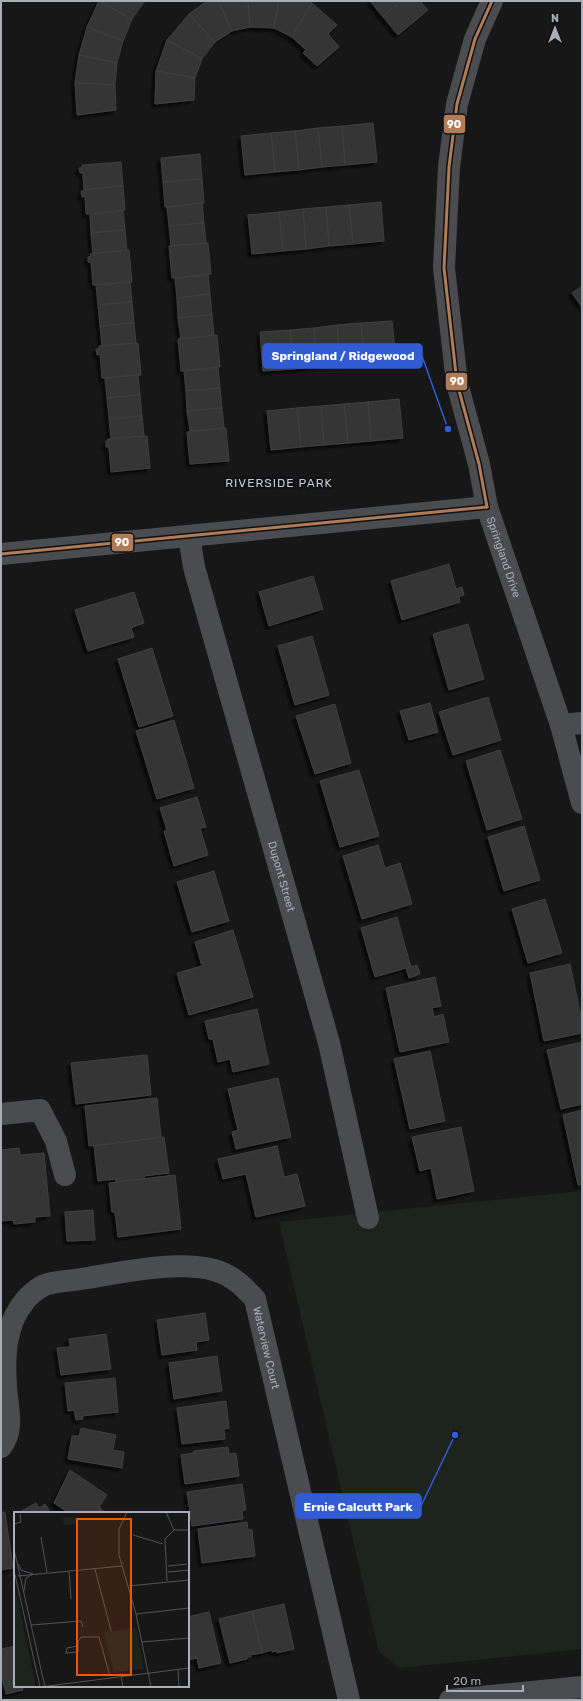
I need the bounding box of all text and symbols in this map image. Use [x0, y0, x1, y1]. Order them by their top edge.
north arrow [535, 8, 575, 48]
text: N [551, 12, 559, 25]
line badge: 90 [443, 114, 466, 134]
text: 90 [447, 118, 461, 131]
callout: Springland / Ridgewood [263, 344, 422, 368]
text: Springland / Ridgewood [272, 349, 415, 363]
line badge: 90 [445, 372, 468, 391]
text: 90 [450, 375, 464, 388]
district label: RIVERSIDE PARK [225, 476, 333, 490]
street label: Springland Drive [484, 515, 523, 599]
line badge: 90 [111, 533, 134, 552]
text: 90 [115, 536, 129, 549]
street label: Dupont Street [265, 840, 298, 914]
street label: Waterview Court [250, 1305, 282, 1391]
callout: Ernie Calcutt Park [296, 1494, 421, 1518]
text: Ernie Calcutt Park [304, 1500, 412, 1514]
inset map [14, 1512, 189, 1687]
scale bar [447, 1667, 523, 1693]
text: 20 m [453, 1674, 481, 1688]

